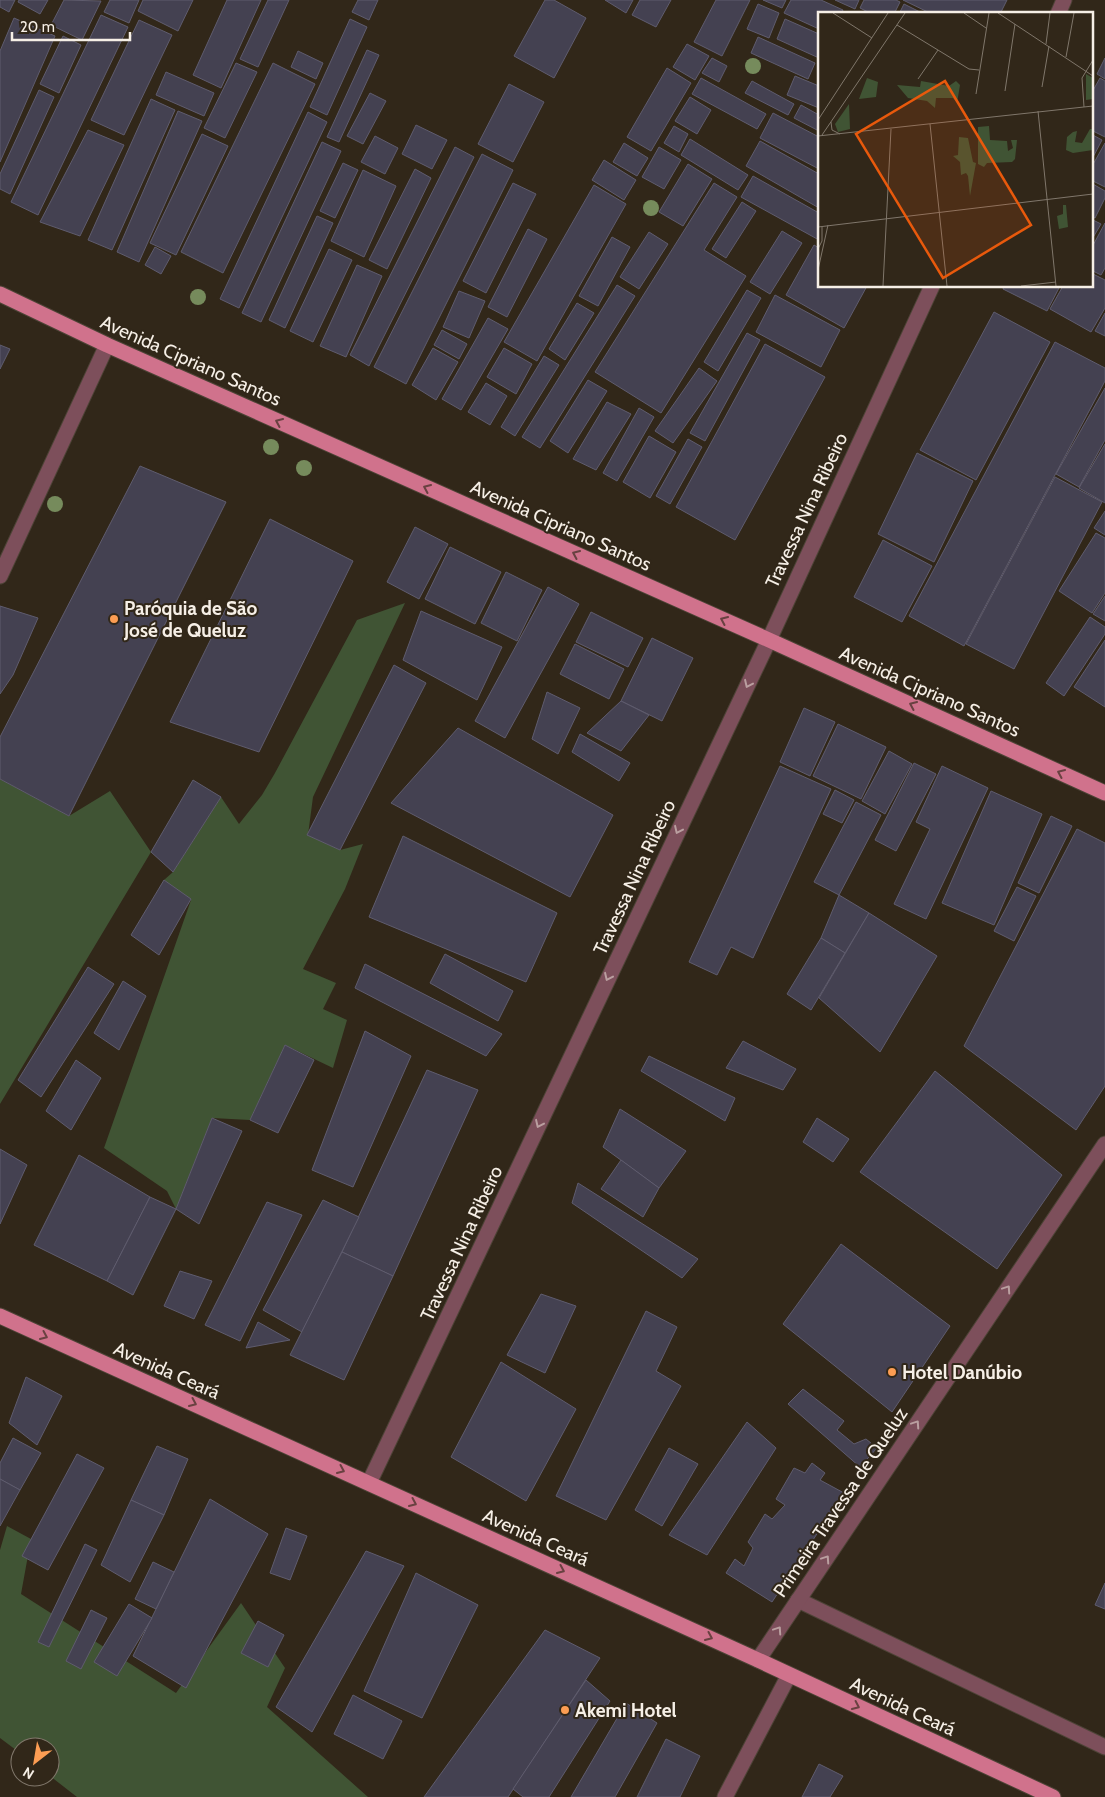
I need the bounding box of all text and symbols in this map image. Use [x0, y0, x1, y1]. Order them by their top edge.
scale bar [12, 10, 130, 42]
inset map [818, 12, 1092, 288]
text: 20 m [20, 18, 55, 36]
street label: Avenida Cipriano Santos [97, 310, 285, 411]
one-way arrow [275, 417, 284, 428]
street label: Travessa Nina Ribeiro [760, 429, 852, 591]
street label: Avenida Cipriano Santos [467, 475, 655, 576]
one-way arrow [423, 483, 432, 494]
one-way arrow [572, 549, 581, 560]
place label: Paróquia de São José de Queluz [123, 597, 258, 642]
marker: Paróquia de São José de Queluz [108, 613, 120, 625]
one-way arrow [720, 615, 729, 626]
street label: Avenida Cipriano Santos [836, 641, 1024, 742]
one-way arrow [744, 678, 754, 687]
one-way arrow [909, 701, 918, 712]
one-way arrow [1057, 768, 1066, 779]
street label: Travessa Nina Ribeiro [588, 796, 680, 958]
one-way arrow [674, 825, 684, 834]
one-way arrow [604, 972, 615, 981]
one-way arrow [535, 1119, 545, 1128]
street label: Travessa Nina Ribeiro [415, 1162, 507, 1324]
one-way arrow [1001, 1286, 1010, 1295]
one-way arrow [39, 1330, 48, 1341]
street label: Avenida Ceará [110, 1337, 223, 1404]
place label: Hotel Danúbio [902, 1361, 1022, 1384]
marker: Hotel Danúbio [886, 1366, 898, 1378]
one-way arrow [188, 1397, 197, 1408]
street label: Primeira Travessa de Queluz [768, 1403, 913, 1601]
one-way arrow [910, 1421, 919, 1430]
one-way arrow [336, 1464, 345, 1474]
one-way arrow [408, 1497, 417, 1507]
street label: Avenida Ceará [479, 1504, 592, 1571]
one-way arrow [819, 1555, 829, 1564]
one-way arrow [556, 1564, 565, 1575]
one-way arrow [772, 1626, 781, 1635]
one-way arrow [704, 1631, 713, 1642]
street label: Avenida Ceará [846, 1672, 959, 1741]
place label: Akemi Hotel [575, 1699, 676, 1722]
one-way arrow [851, 1700, 860, 1711]
marker: Akemi Hotel [559, 1704, 571, 1716]
north arrow [10, 1737, 60, 1787]
text: N [19, 1763, 37, 1783]

